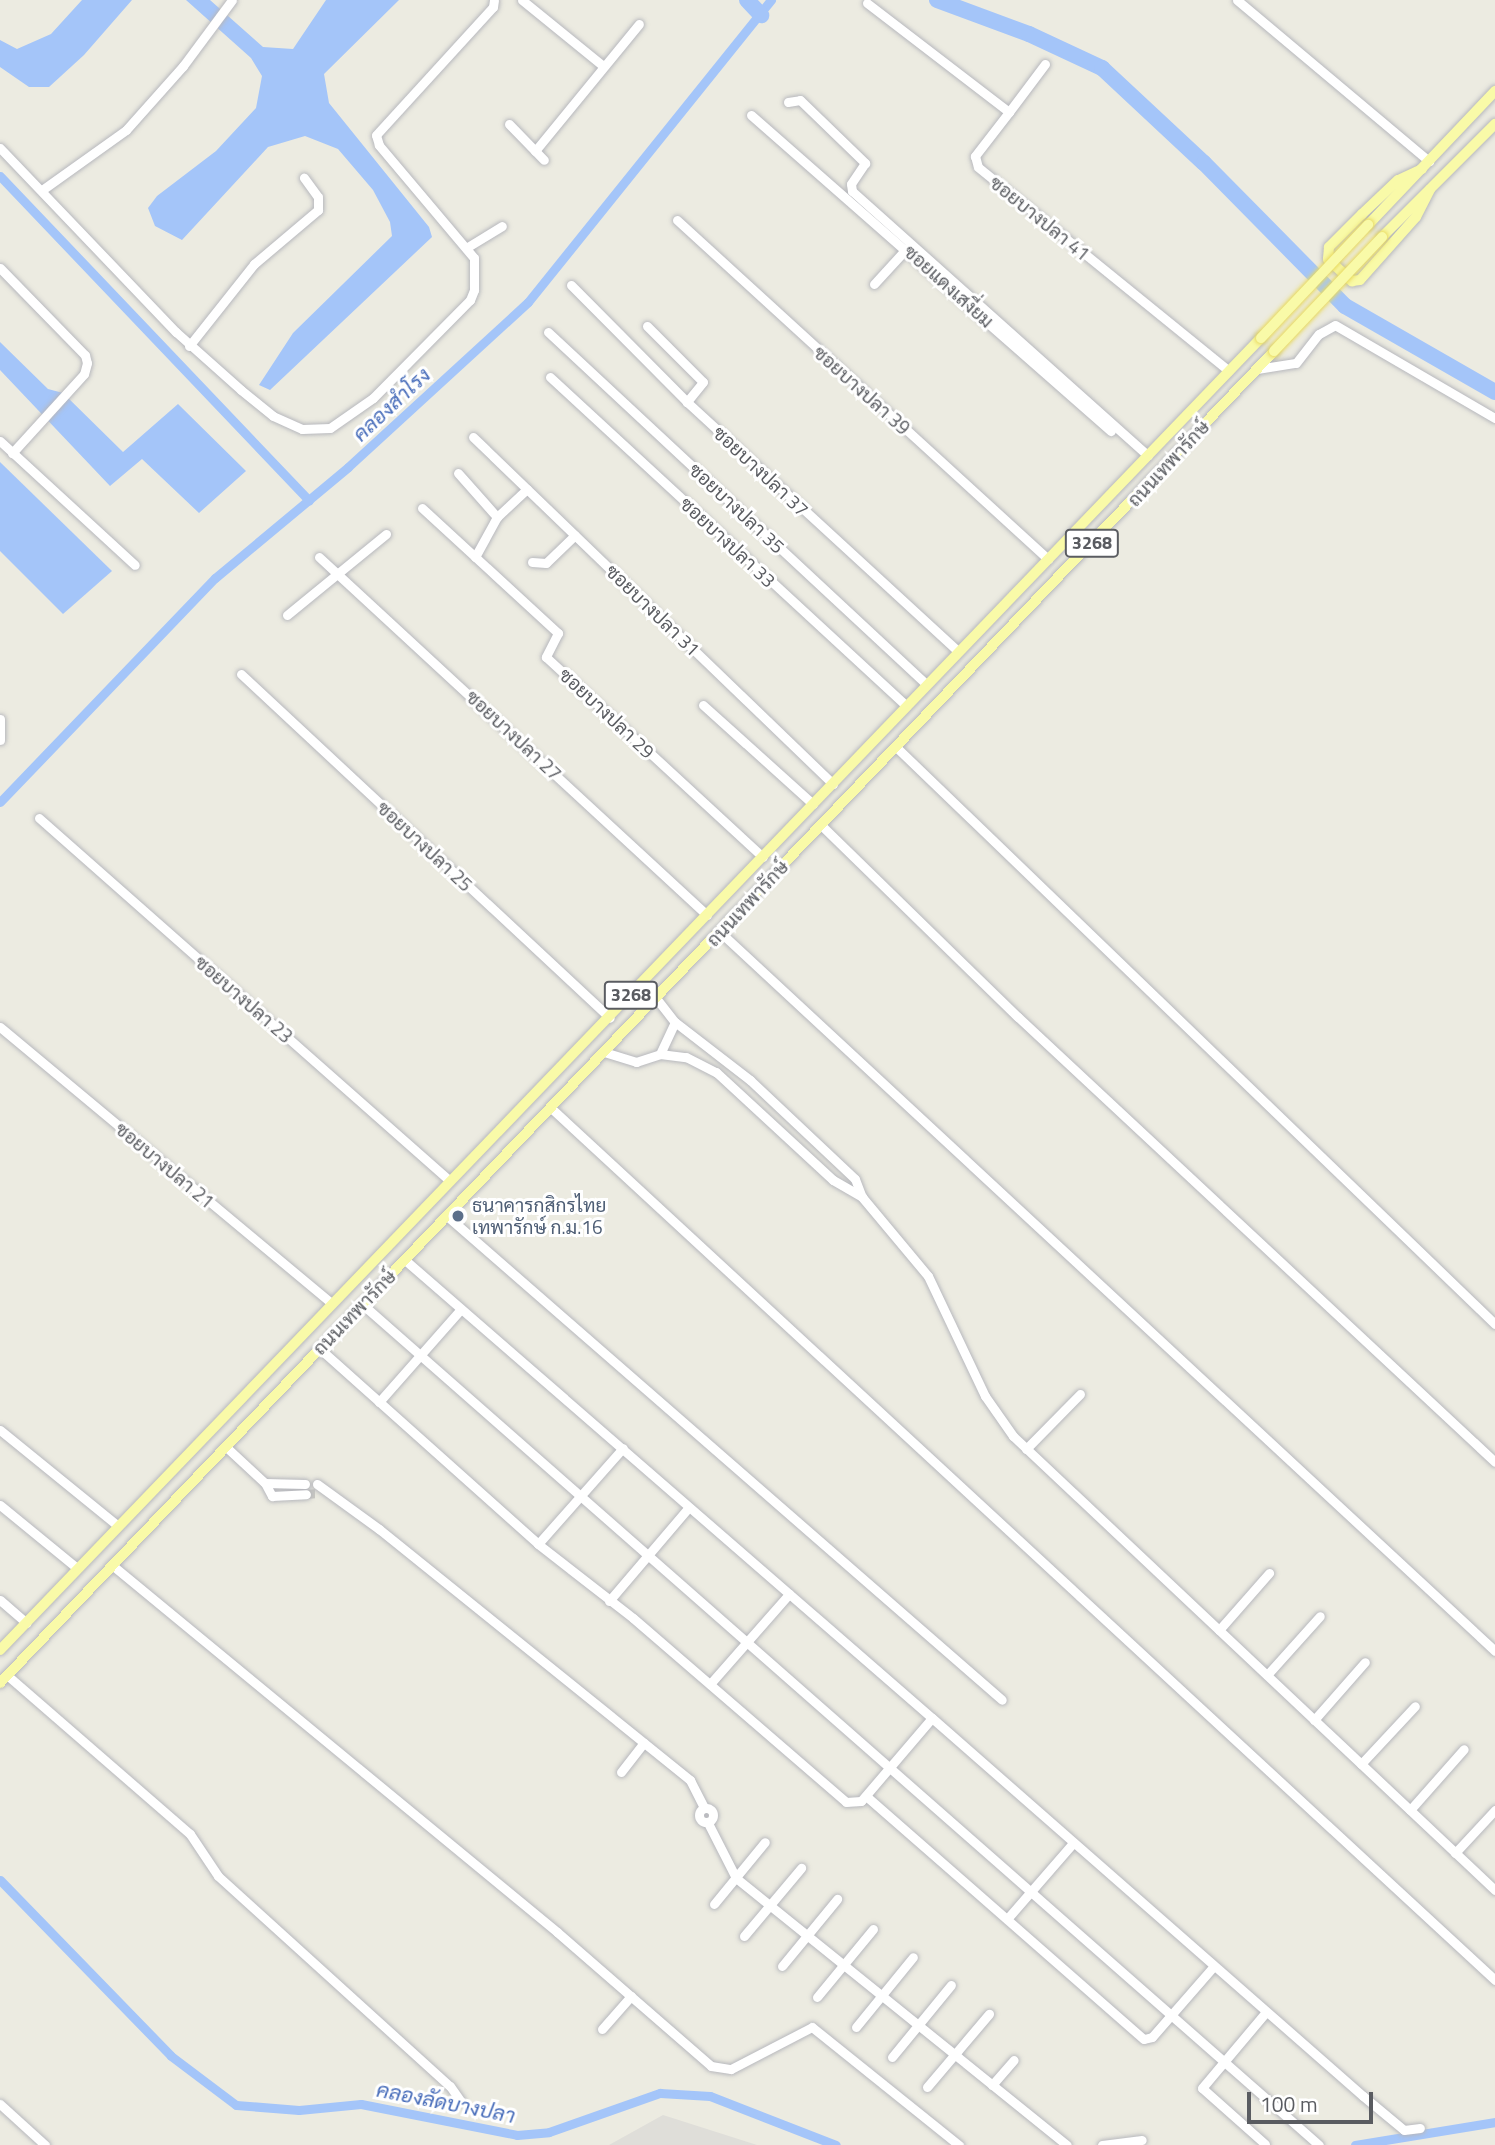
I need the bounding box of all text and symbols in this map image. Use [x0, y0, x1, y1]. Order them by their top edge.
street label: ซอยบางปลา 41 [985, 171, 1095, 265]
street label: ซอยแดงเสงี่ยม [900, 240, 998, 332]
street label: ซอยบางปลา 39 [809, 341, 915, 439]
water label: คลองสำโรง [347, 362, 435, 446]
street label: ถนนเทพารักษ์ [1122, 415, 1214, 511]
street label: ซอยบางปลา 37 [709, 421, 813, 521]
street label: ซอยบางปลา 35 [685, 458, 789, 558]
street label: ซอยบางปลา 33 [676, 492, 780, 592]
road number: 3268 [1064, 528, 1120, 558]
street label: ซอยบางปลา 31 [601, 559, 705, 661]
street label: ซอยบางปลา 29 [555, 663, 659, 763]
street label: ซอยบางปลา 27 [462, 685, 566, 785]
street label: ซอยบางปลา 25 [373, 796, 477, 896]
street label: ถนนเทพารักษ์ [701, 855, 793, 951]
street label: ซอยบางปลา 23 [190, 950, 298, 1048]
road number: 3268 [603, 980, 659, 1010]
street label: ซอยบางปลา 21 [111, 1117, 219, 1213]
place label: ธนาคารกสิกรไทย เทพารักษ์ ก.ม.16 [472, 1194, 606, 1238]
marker: ธนาคารกสิกรไทย เทพารักษ์ ก.ม.16 [450, 1208, 466, 1224]
street label: ถนนเทพารักษ์ [308, 1265, 400, 1359]
water label: คลองลัดบางปลา [375, 2076, 517, 2128]
scale bar [1250, 2078, 1376, 2122]
text: 100 m [1260, 2088, 1317, 2120]

